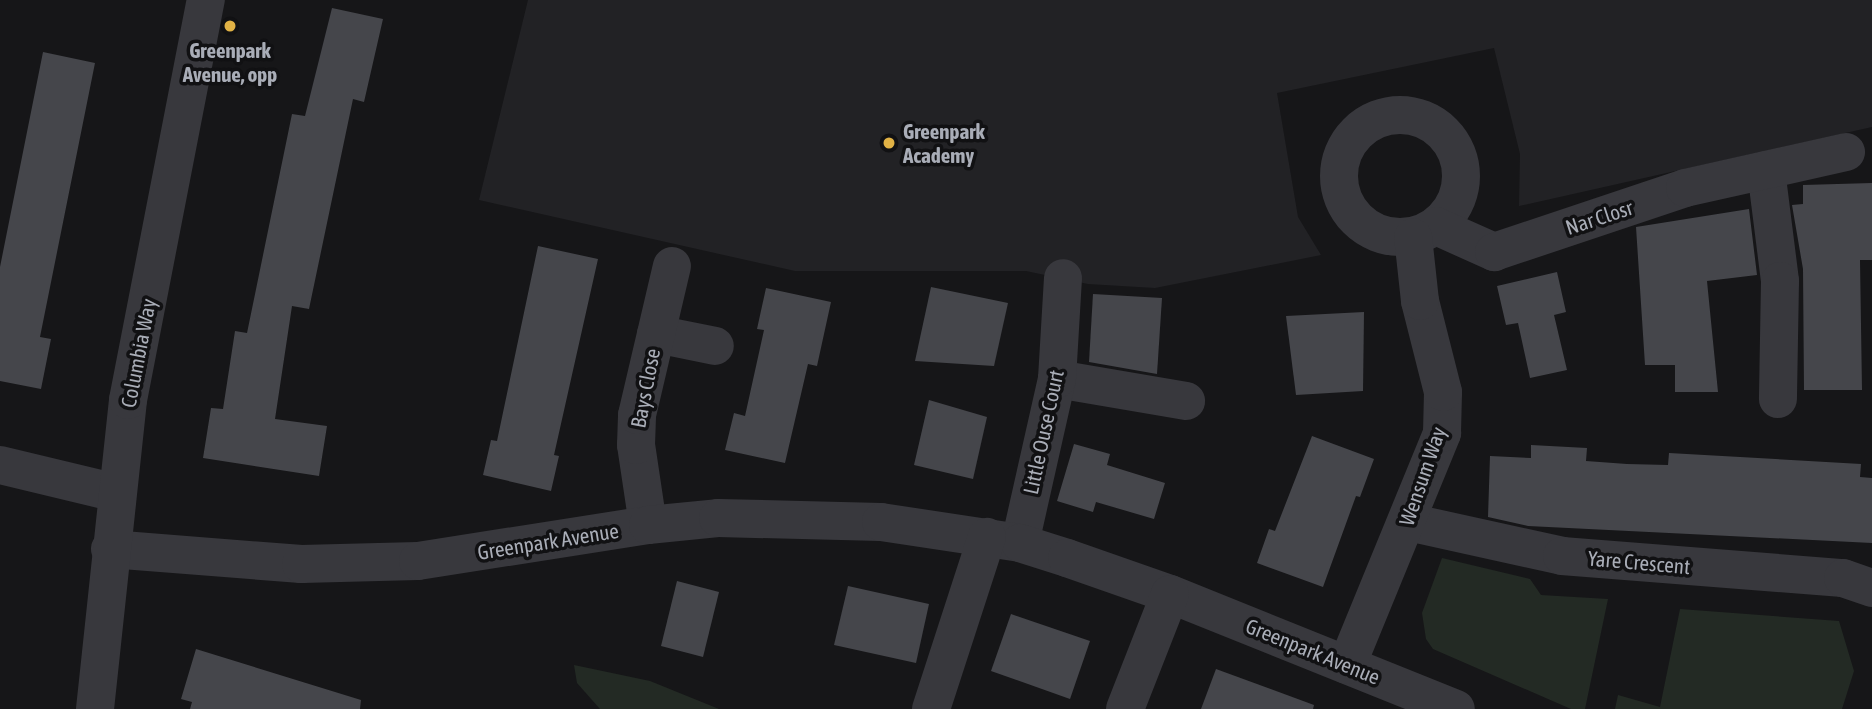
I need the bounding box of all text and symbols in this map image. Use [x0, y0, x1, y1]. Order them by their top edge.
marker: Greenpark Avenue, opp [222, 18, 238, 34]
place label: Greenpark Avenue, opp [183, 37, 277, 87]
place label: Greenpark Academy [903, 118, 985, 168]
marker: Greenpark Academy [881, 135, 897, 151]
street label: Nar Closr [1562, 194, 1636, 240]
street label: Columbia Way [115, 296, 161, 410]
street label: Bays Close [625, 346, 665, 430]
street label: Little Ouse Court [1018, 367, 1068, 497]
street label: Wensum Way [1393, 423, 1451, 529]
street label: Greenpark Avenue [476, 517, 620, 565]
street label: Yare Crescent [1587, 545, 1691, 579]
street label: Greenpark Avenue [1242, 613, 1384, 689]

